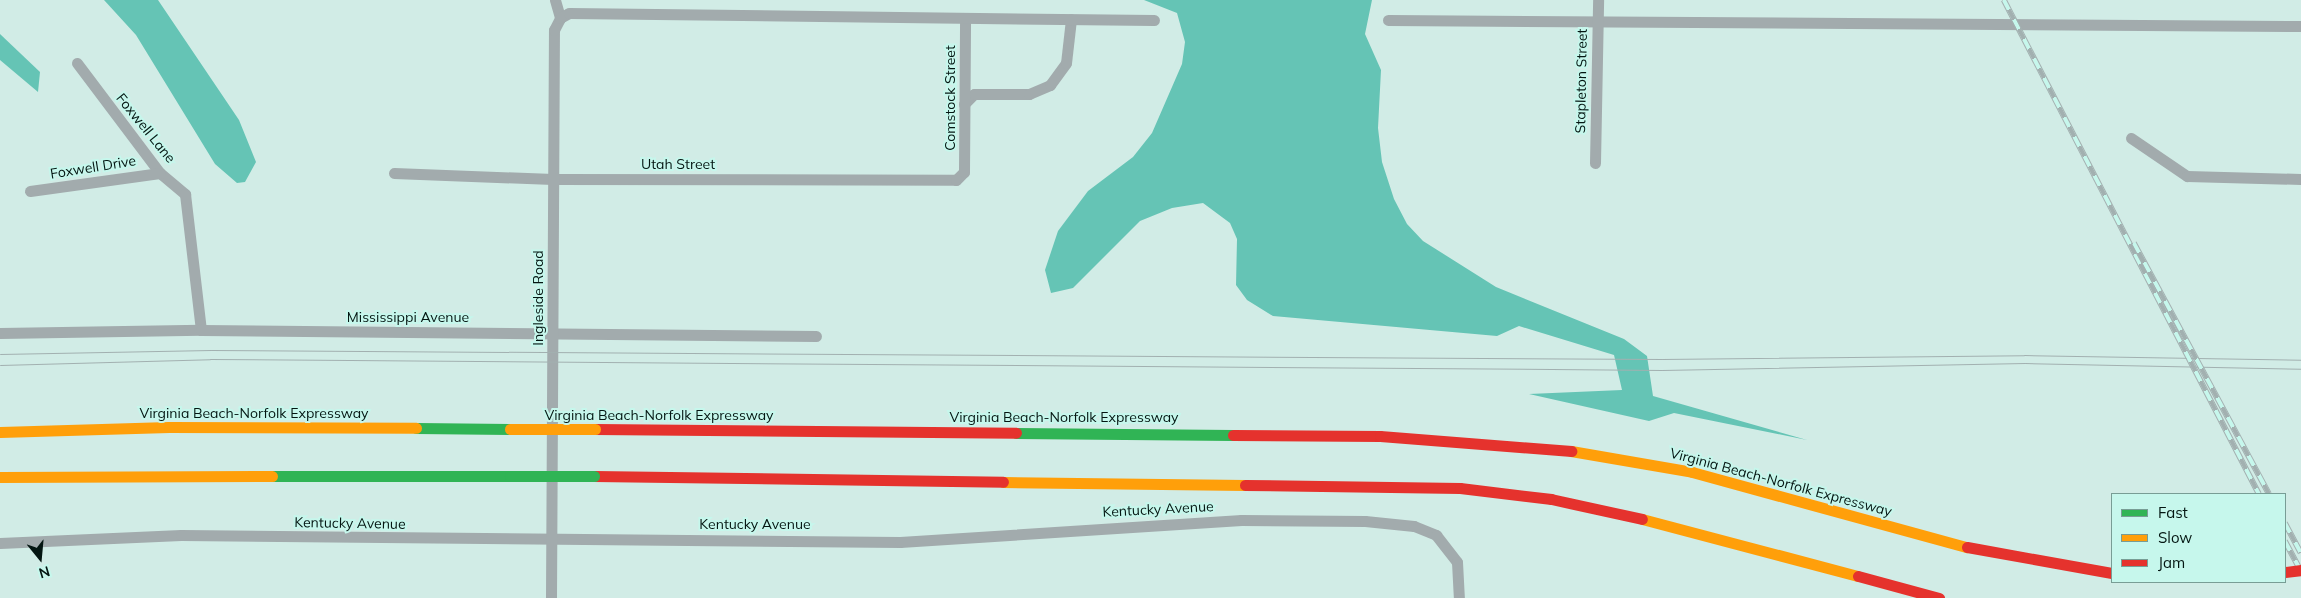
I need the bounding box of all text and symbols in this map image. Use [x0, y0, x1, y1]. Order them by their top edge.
street label: Stapleton Street [1572, 28, 1590, 134]
street label: Comstock Street [942, 45, 958, 151]
street label: Foxwell Lane [113, 90, 179, 166]
street label: Foxwell Drive [49, 152, 137, 182]
street label: Utah Street [641, 156, 715, 172]
street label: Ingleside Road [530, 250, 546, 346]
street label: Mississippi Avenue [347, 309, 469, 325]
street label: Virginia Beach-Norfolk Expressway [139, 405, 369, 421]
street label: Virginia Beach-Norfolk Expressway [544, 407, 774, 423]
street label: Virginia Beach-Norfolk Expressway [949, 409, 1179, 425]
street label: Virginia Beach-Norfolk Expressway [1668, 444, 1894, 520]
legend [2111, 493, 2286, 583]
street label: Kentucky Avenue [1102, 498, 1214, 520]
text: Fast [2158, 503, 2188, 522]
street label: Kentucky Avenue [294, 514, 406, 532]
street label: Kentucky Avenue [699, 516, 811, 532]
text: Slow [2158, 528, 2192, 547]
north arrow [15, 533, 65, 583]
text: Jam [2158, 553, 2185, 572]
text: N [37, 562, 52, 582]

